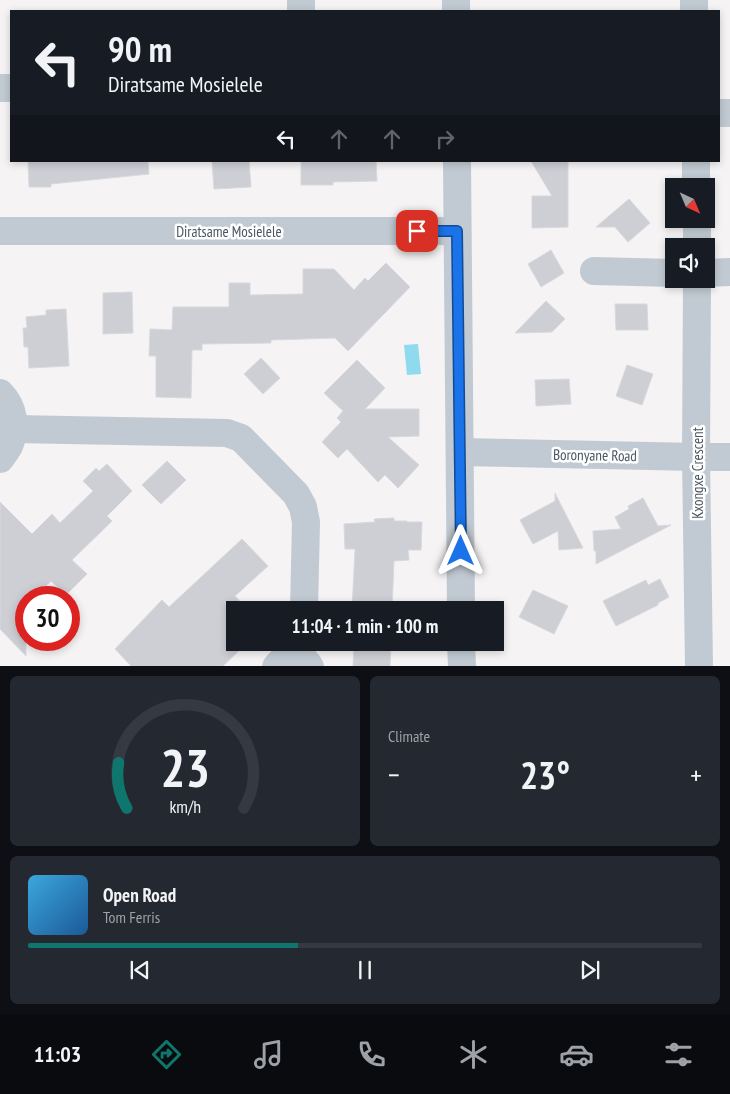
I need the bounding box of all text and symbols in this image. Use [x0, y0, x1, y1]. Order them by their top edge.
text: 90 m [108, 26, 172, 72]
icon: left [25, 30, 90, 95]
text: Diratsame Mosielele [108, 70, 263, 98]
icon: left [272, 125, 300, 153]
icon: ahead [325, 125, 353, 153]
icon: ahead [378, 125, 406, 153]
icon: right [431, 125, 459, 153]
north arrow [665, 178, 715, 228]
map controls [665, 178, 715, 288]
pin [396, 210, 438, 252]
icon: arrive [403, 217, 431, 245]
street label: Diratsame Mosielele [176, 222, 282, 241]
button: sound [665, 238, 715, 288]
street label: Kxongxe Crescent [688, 427, 707, 519]
street label: Boronyane Road [553, 445, 637, 465]
position arrow [434, 524, 486, 576]
speed limit sign: 30 [15, 586, 80, 651]
text: 11:04 · 1 min · 100 m [292, 614, 438, 638]
text: Climate [388, 726, 430, 746]
text: 23 [160, 734, 210, 801]
text: 23° [520, 750, 570, 799]
text: − [388, 756, 400, 793]
text: + [690, 756, 702, 793]
text: km/h [169, 795, 201, 818]
text: Open Road [103, 883, 176, 907]
text: Tom Ferris [103, 907, 160, 927]
icon: previous [126, 956, 154, 984]
icon: pause [351, 956, 379, 984]
icon: next [576, 956, 604, 984]
icon: directions [149, 1037, 184, 1072]
icon: music [251, 1037, 286, 1072]
icon: phone [354, 1037, 389, 1072]
icon: climate [456, 1037, 491, 1072]
icon: car [559, 1037, 594, 1072]
icon: filters [661, 1037, 696, 1072]
text: 11:03 [34, 1040, 81, 1068]

